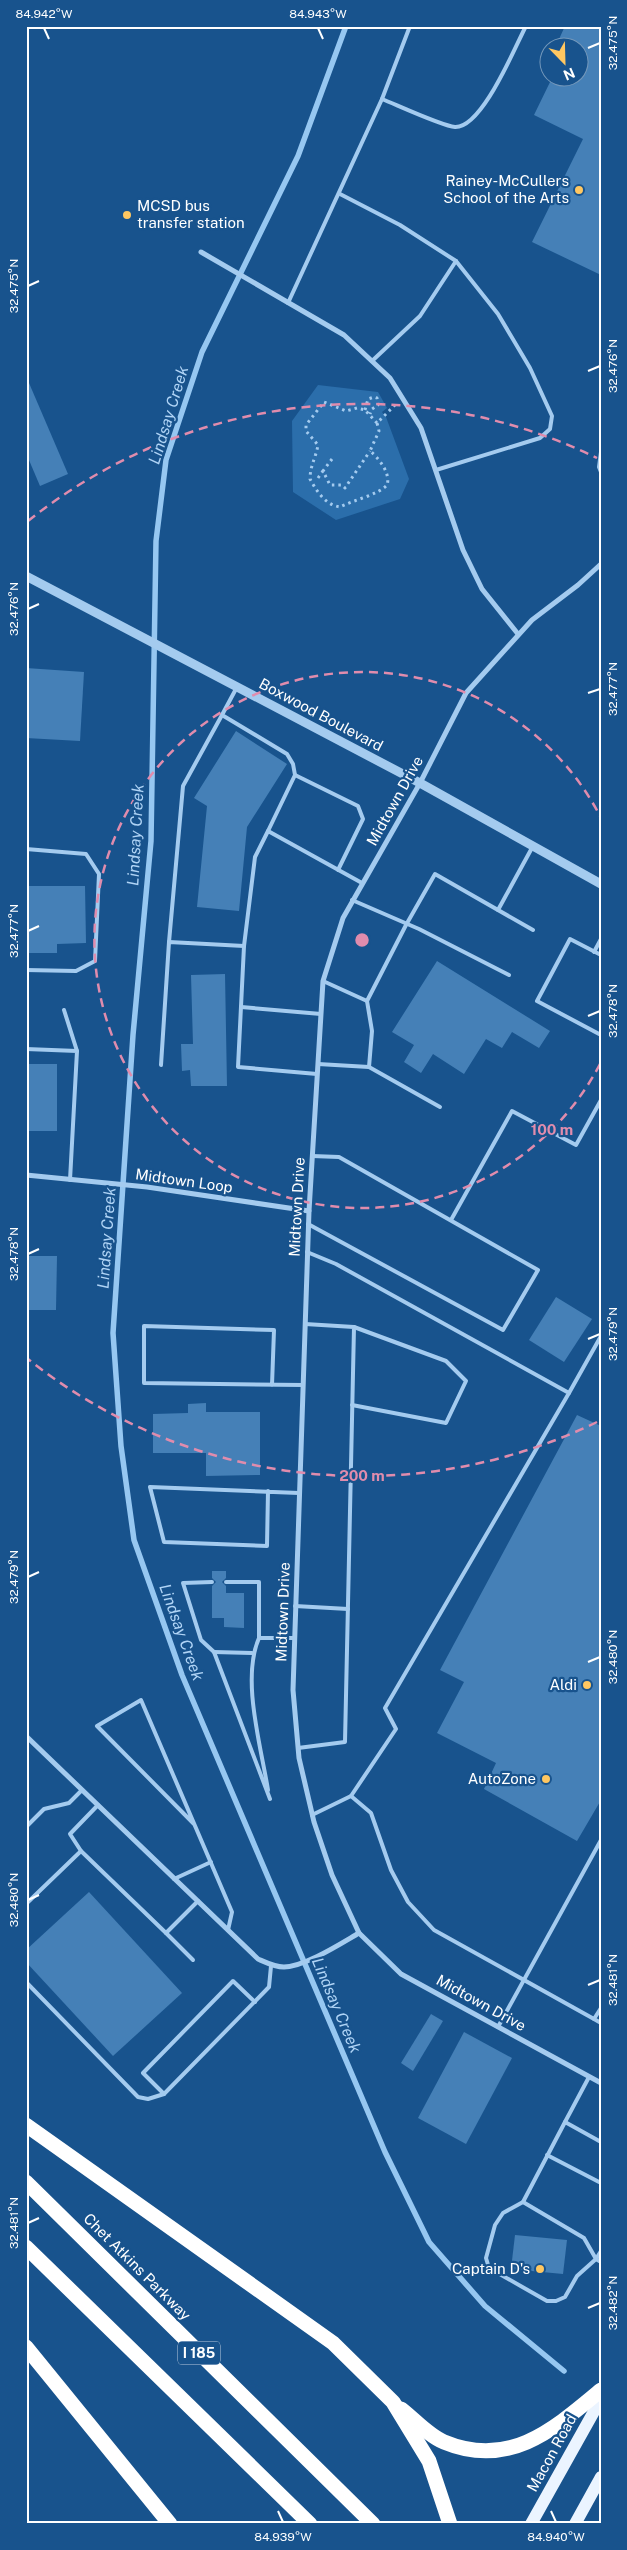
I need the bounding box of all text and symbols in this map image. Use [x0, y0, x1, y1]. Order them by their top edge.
text: 84.942°W [15, 7, 73, 21]
text: 84.943°W [289, 7, 347, 21]
text: 32.475°N [606, 16, 620, 70]
north arrow [540, 38, 590, 88]
text: N [561, 64, 577, 83]
place label: Rainey-McCullers School of the Arts [443, 172, 569, 206]
marker: Rainey-McCullers School of the Arts [573, 184, 585, 196]
place label: MCSD bus transfer station [137, 197, 245, 231]
marker: MCSD bus transfer station [121, 209, 133, 221]
text: 32.475°N [7, 259, 21, 313]
text: 32.476°N [606, 339, 620, 393]
water label: Lindsay Creek [145, 363, 193, 467]
text: 32.476°N [7, 582, 21, 636]
text: 32.477°N [606, 662, 620, 716]
street label: Boxwood Boulevard [256, 675, 386, 754]
street label: Midtown Drive [363, 753, 426, 849]
water label: Lindsay Creek [123, 783, 148, 886]
text: 32.477°N [7, 904, 21, 958]
centre of rings [353, 931, 371, 949]
text: 32.478°N [606, 984, 620, 1038]
text: 100 m [531, 1121, 573, 1138]
street label: Midtown Drive [285, 1157, 308, 1257]
street label: Midtown Loop [134, 1165, 234, 1196]
water label: Lindsay Creek [93, 1186, 120, 1289]
text: 32.478°N [7, 1227, 21, 1281]
text: 32.479°N [606, 1307, 620, 1361]
text: 200 m [339, 1467, 385, 1484]
text: 32.479°N [7, 1550, 21, 1604]
street label: Midtown Drive [272, 1562, 293, 1662]
water label: Lindsay Creek [155, 1581, 208, 1684]
text: 32.480°N [606, 1630, 620, 1684]
place label: Aldi [549, 1676, 577, 1693]
marker: Aldi [581, 1679, 593, 1691]
place label: AutoZone [468, 1770, 536, 1787]
marker: AutoZone [540, 1773, 552, 1785]
text: 32.480°N [7, 1873, 21, 1927]
text: 32.481°N [606, 1954, 620, 2006]
water label: Lindsay Creek [308, 1955, 365, 2056]
street label: Midtown Drive [433, 1971, 529, 2034]
text: 32.481°N [7, 2197, 21, 2249]
street label: Chet Atkins Parkway [80, 2210, 194, 2324]
place label: Captain D's [452, 2260, 530, 2277]
marker: Captain D's [534, 2263, 546, 2275]
text: 32.482°N [606, 2276, 620, 2330]
road number: I 185 [178, 2342, 220, 2364]
street label: Macon Road [523, 2411, 580, 2494]
text: 84.939°W [254, 2530, 312, 2544]
text: 84.940°W [527, 2530, 585, 2544]

